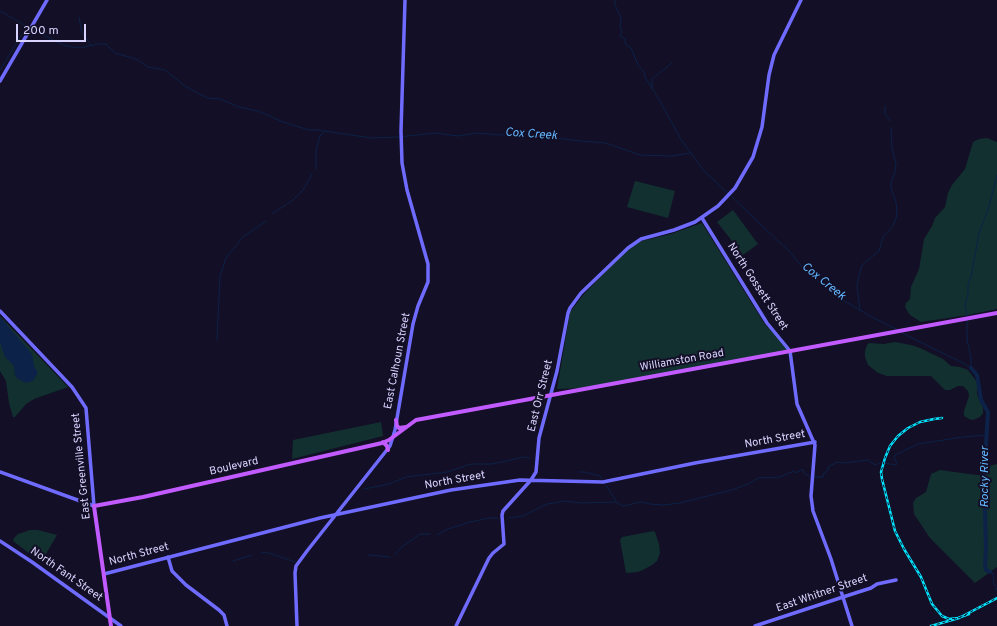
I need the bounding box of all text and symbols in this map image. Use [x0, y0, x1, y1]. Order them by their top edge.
scale bar [18, 16, 88, 42]
text: 200 m [23, 23, 59, 39]
water label: Cox Creek [504, 126, 558, 144]
street label: North Gossett Street [724, 241, 790, 333]
water label: Cox Creek [798, 260, 848, 304]
street label: East Calhoun Street [382, 312, 414, 410]
street label: Williamston Road [639, 347, 725, 375]
street label: East Orr Street [526, 359, 556, 433]
street label: East Greenville Street [70, 412, 94, 520]
street label: North Street [744, 428, 806, 452]
water label: Rocky River [979, 446, 993, 508]
street label: Boulevard [208, 455, 260, 479]
street label: North Street [424, 469, 486, 493]
street label: North Street [108, 541, 170, 569]
street label: North Fant Street [27, 545, 105, 605]
street label: East Whitner Street [775, 572, 869, 616]

